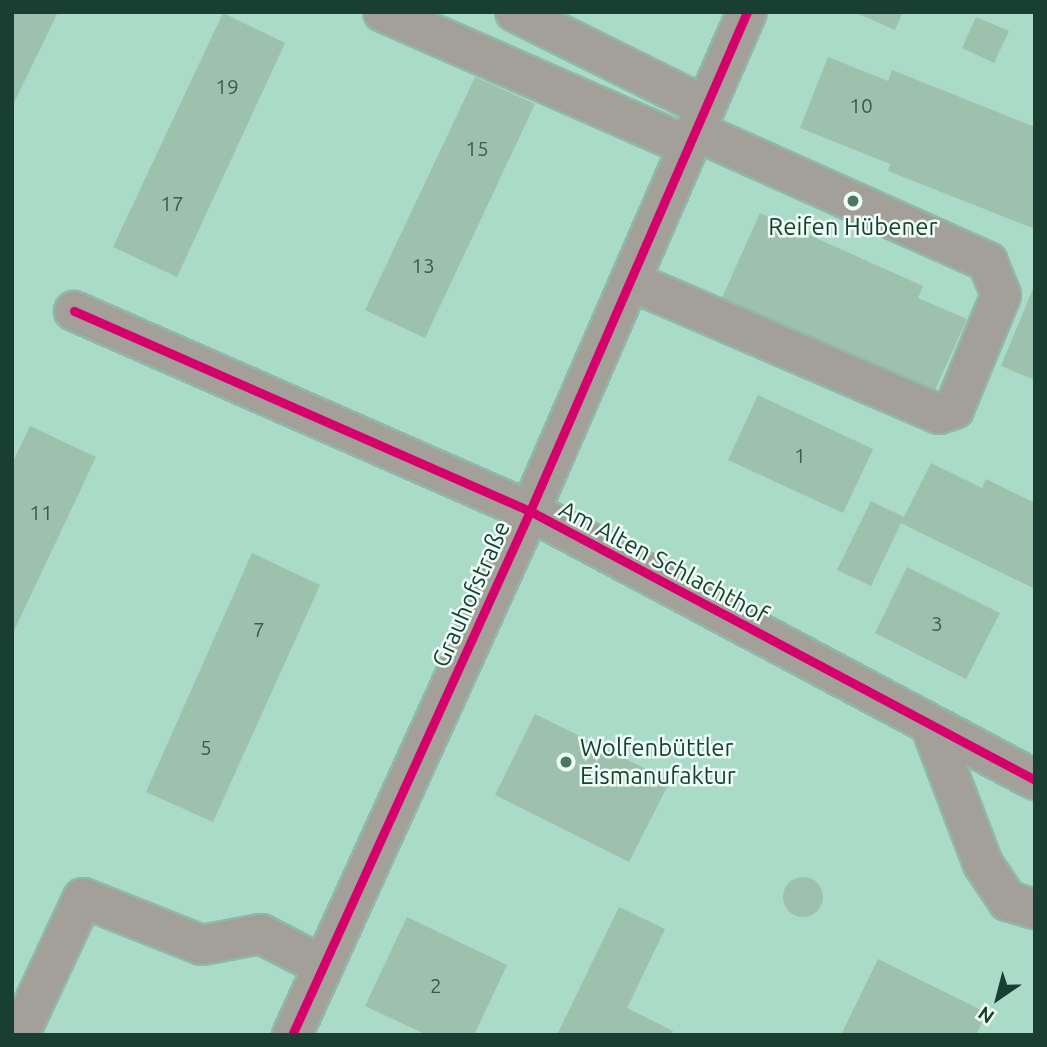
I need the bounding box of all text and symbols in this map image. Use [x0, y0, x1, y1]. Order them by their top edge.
house number: 19 [215, 73, 239, 99]
house number: 10 [849, 92, 873, 118]
house number: 15 [465, 135, 489, 161]
house number: 17 [160, 190, 184, 216]
marker: Reifen Hübener [845, 193, 861, 209]
place label: Reifen Hübener [768, 213, 938, 241]
house number: 13 [411, 252, 435, 278]
house number: 1 [794, 442, 806, 468]
street label: Am Alten Schlachthof [554, 495, 774, 629]
house number: 11 [29, 499, 53, 525]
street label: Grauhofstraße [426, 516, 516, 672]
house number: 3 [931, 610, 943, 636]
house number: 7 [253, 616, 265, 642]
house number: 5 [200, 734, 212, 760]
place label: Wolfenbüttler Eismanufaktur [580, 734, 736, 790]
marker: Wolfenbüttler Eismanufaktur [558, 754, 574, 770]
north arrow [963, 963, 1033, 1033]
house number: 2 [430, 972, 442, 998]
text: N [974, 1002, 998, 1028]

